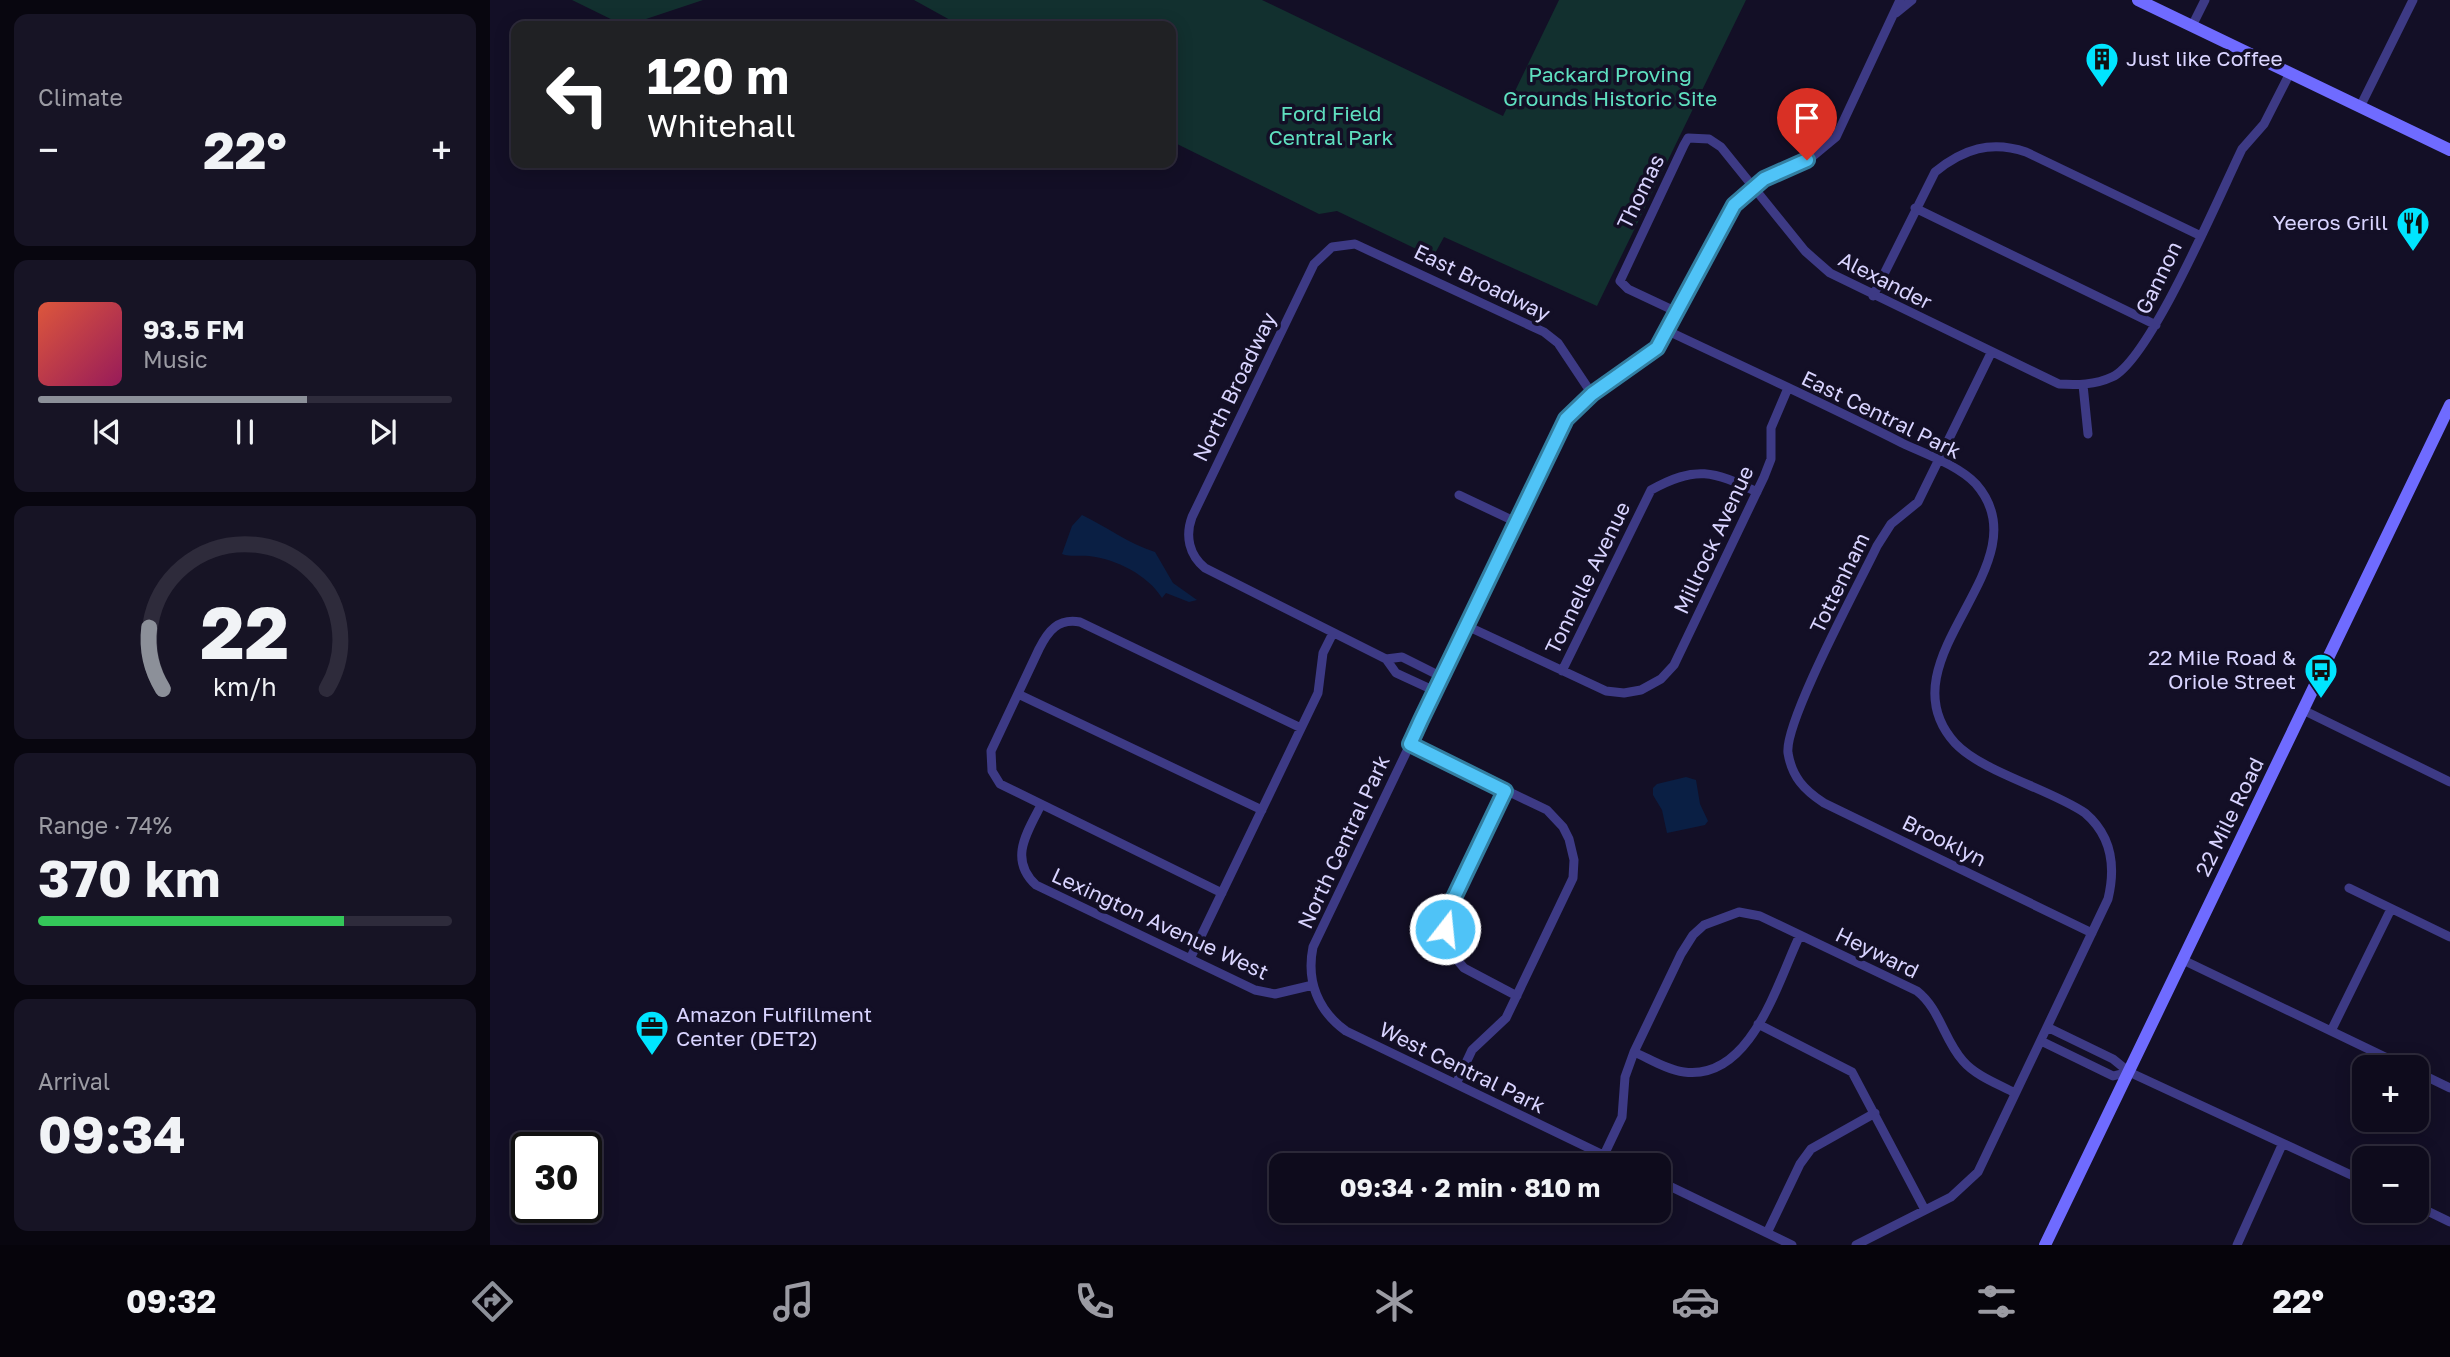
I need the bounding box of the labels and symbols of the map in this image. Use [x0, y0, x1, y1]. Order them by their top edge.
building icon: Just like Coffee [2083, 40, 2121, 89]
place label: Just like Coffee [2126, 45, 2283, 71]
park label: Packard Proving Grounds Historic Site [1503, 61, 1717, 111]
pin [1777, 88, 1837, 160]
park label: Ford Field Central Park [1269, 100, 1394, 150]
street label: Thomas [1611, 150, 1669, 233]
restaurant icon: Yeeros Grill [2394, 204, 2432, 253]
place label: Yeeros Grill [2273, 209, 2388, 235]
street label: Gannon [2129, 237, 2187, 318]
street label: East Broadway [1410, 238, 1555, 326]
street label: Alexander [1834, 246, 1936, 315]
street label: North Broadway [1187, 307, 1282, 465]
street label: East Central Park [1798, 364, 1965, 464]
street label: Millrock Avenue [1667, 461, 1759, 618]
street label: Tonnelle Avenue [1539, 497, 1635, 658]
street label: Tottenham [1804, 528, 1875, 637]
place label: 22 Mile Road & Oriole Street [2148, 644, 2296, 694]
bus stop icon: 22 Mile Road & Oriole Street [2302, 651, 2340, 700]
street label: North Central Park [1291, 751, 1395, 933]
street label: 22 Mile Road [2189, 753, 2269, 880]
street label: Brooklyn [1898, 809, 1991, 872]
street label: Lexington Avenue West [1048, 861, 1273, 985]
position arrow [1408, 892, 1482, 966]
street label: Heyward [1832, 921, 1923, 983]
place label: Amazon Fulfillment Center (DET2) [676, 1001, 872, 1051]
office icon: Amazon Fulfillment Center (DET2) [633, 1008, 671, 1057]
street label: West Central Park [1375, 1016, 1550, 1119]
speed limit sign: 30 [511, 1132, 602, 1223]

